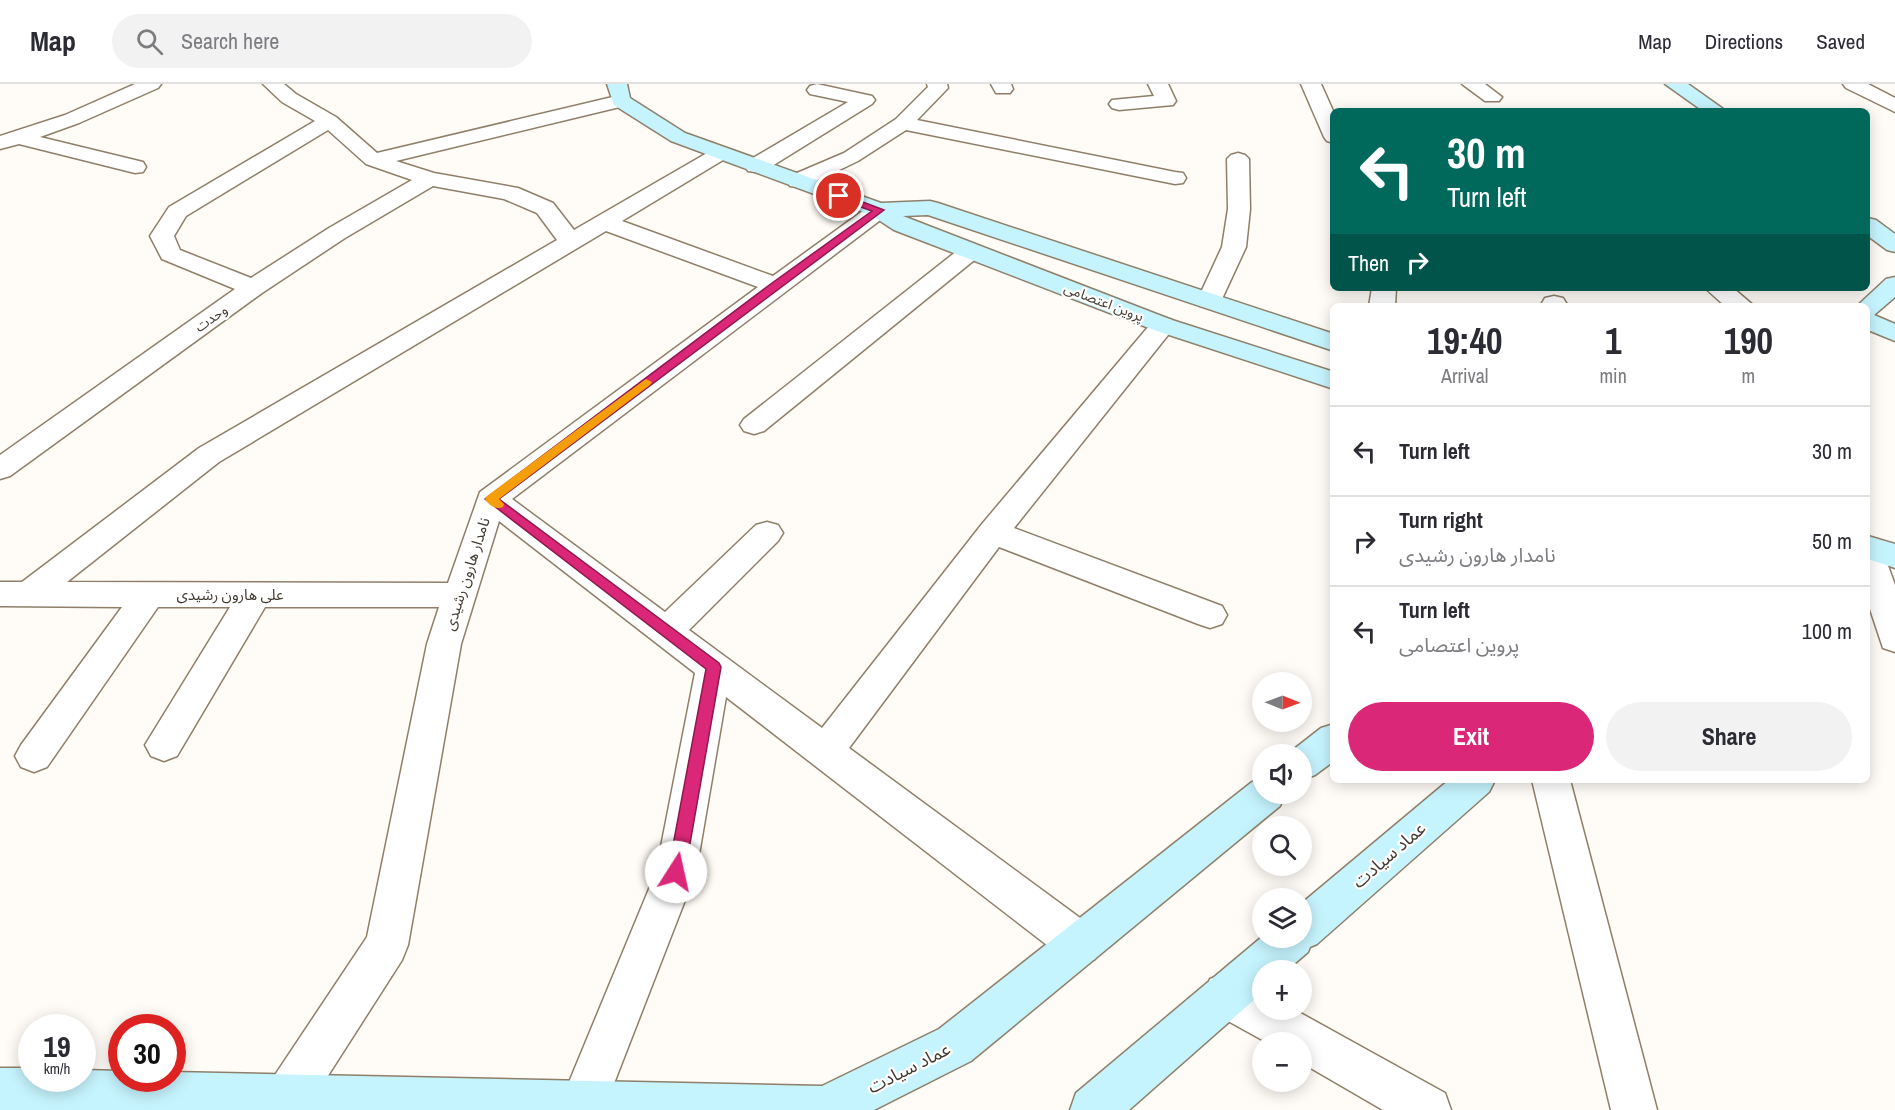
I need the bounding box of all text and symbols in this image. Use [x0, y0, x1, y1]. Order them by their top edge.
search box [112, 14, 532, 68]
text: Map [30, 22, 76, 60]
icon: search [133, 25, 166, 58]
text: Search here [181, 26, 279, 56]
text: Map [1638, 27, 1672, 56]
text: Directions [1705, 27, 1783, 56]
text: Saved [1816, 27, 1865, 56]
text: 30 m [1447, 125, 1526, 181]
icon: left [1348, 132, 1426, 210]
pin [813, 170, 864, 221]
icon: arrive [822, 179, 855, 212]
text: Turn left [1447, 179, 1526, 215]
icon: right [1401, 246, 1434, 279]
text: Then [1348, 248, 1389, 278]
street label: پروین اعتصامی [1061, 279, 1147, 327]
street label: وحدت [191, 300, 231, 336]
text: 19:40 [1427, 317, 1502, 365]
text: 1 [1605, 317, 1621, 365]
text: 190 [1724, 317, 1773, 365]
text: Arrival [1441, 362, 1488, 389]
text: min [1599, 362, 1627, 389]
text: m [1742, 362, 1755, 389]
icon: left [1348, 435, 1381, 468]
text: Turn left [1399, 436, 1470, 466]
text: 30 m [1812, 436, 1852, 466]
text: Turn right [1399, 505, 1483, 535]
street label: نامدار هارون رشیدی [438, 515, 495, 633]
icon: right [1348, 525, 1381, 558]
text: 50 m [1812, 526, 1852, 556]
text: نامدار هارون رشیدی [1399, 541, 1556, 568]
street label: علی هارون رشیدی [176, 584, 284, 605]
text: Turn left [1399, 595, 1470, 625]
icon: left [1348, 615, 1381, 648]
text: 100 m [1802, 616, 1852, 646]
text: پروین اعتصامی [1399, 631, 1519, 658]
north arrow [1252, 672, 1312, 732]
map controls [1252, 672, 1312, 1092]
button: Exit [1348, 702, 1594, 771]
button: Share [1606, 702, 1852, 771]
button: sound [1252, 744, 1312, 804]
button: search [1252, 816, 1312, 876]
street label: عماد سیادت [1347, 816, 1431, 894]
position arrow [644, 840, 708, 904]
button: layers [1252, 888, 1312, 948]
button: + [1252, 960, 1312, 1020]
speed limit sign: 30 [108, 1014, 186, 1092]
text: 19 [43, 1026, 71, 1066]
button: − [1252, 1032, 1312, 1092]
street label: عماد سیادت [863, 1036, 955, 1099]
text: km/h [44, 1058, 70, 1079]

